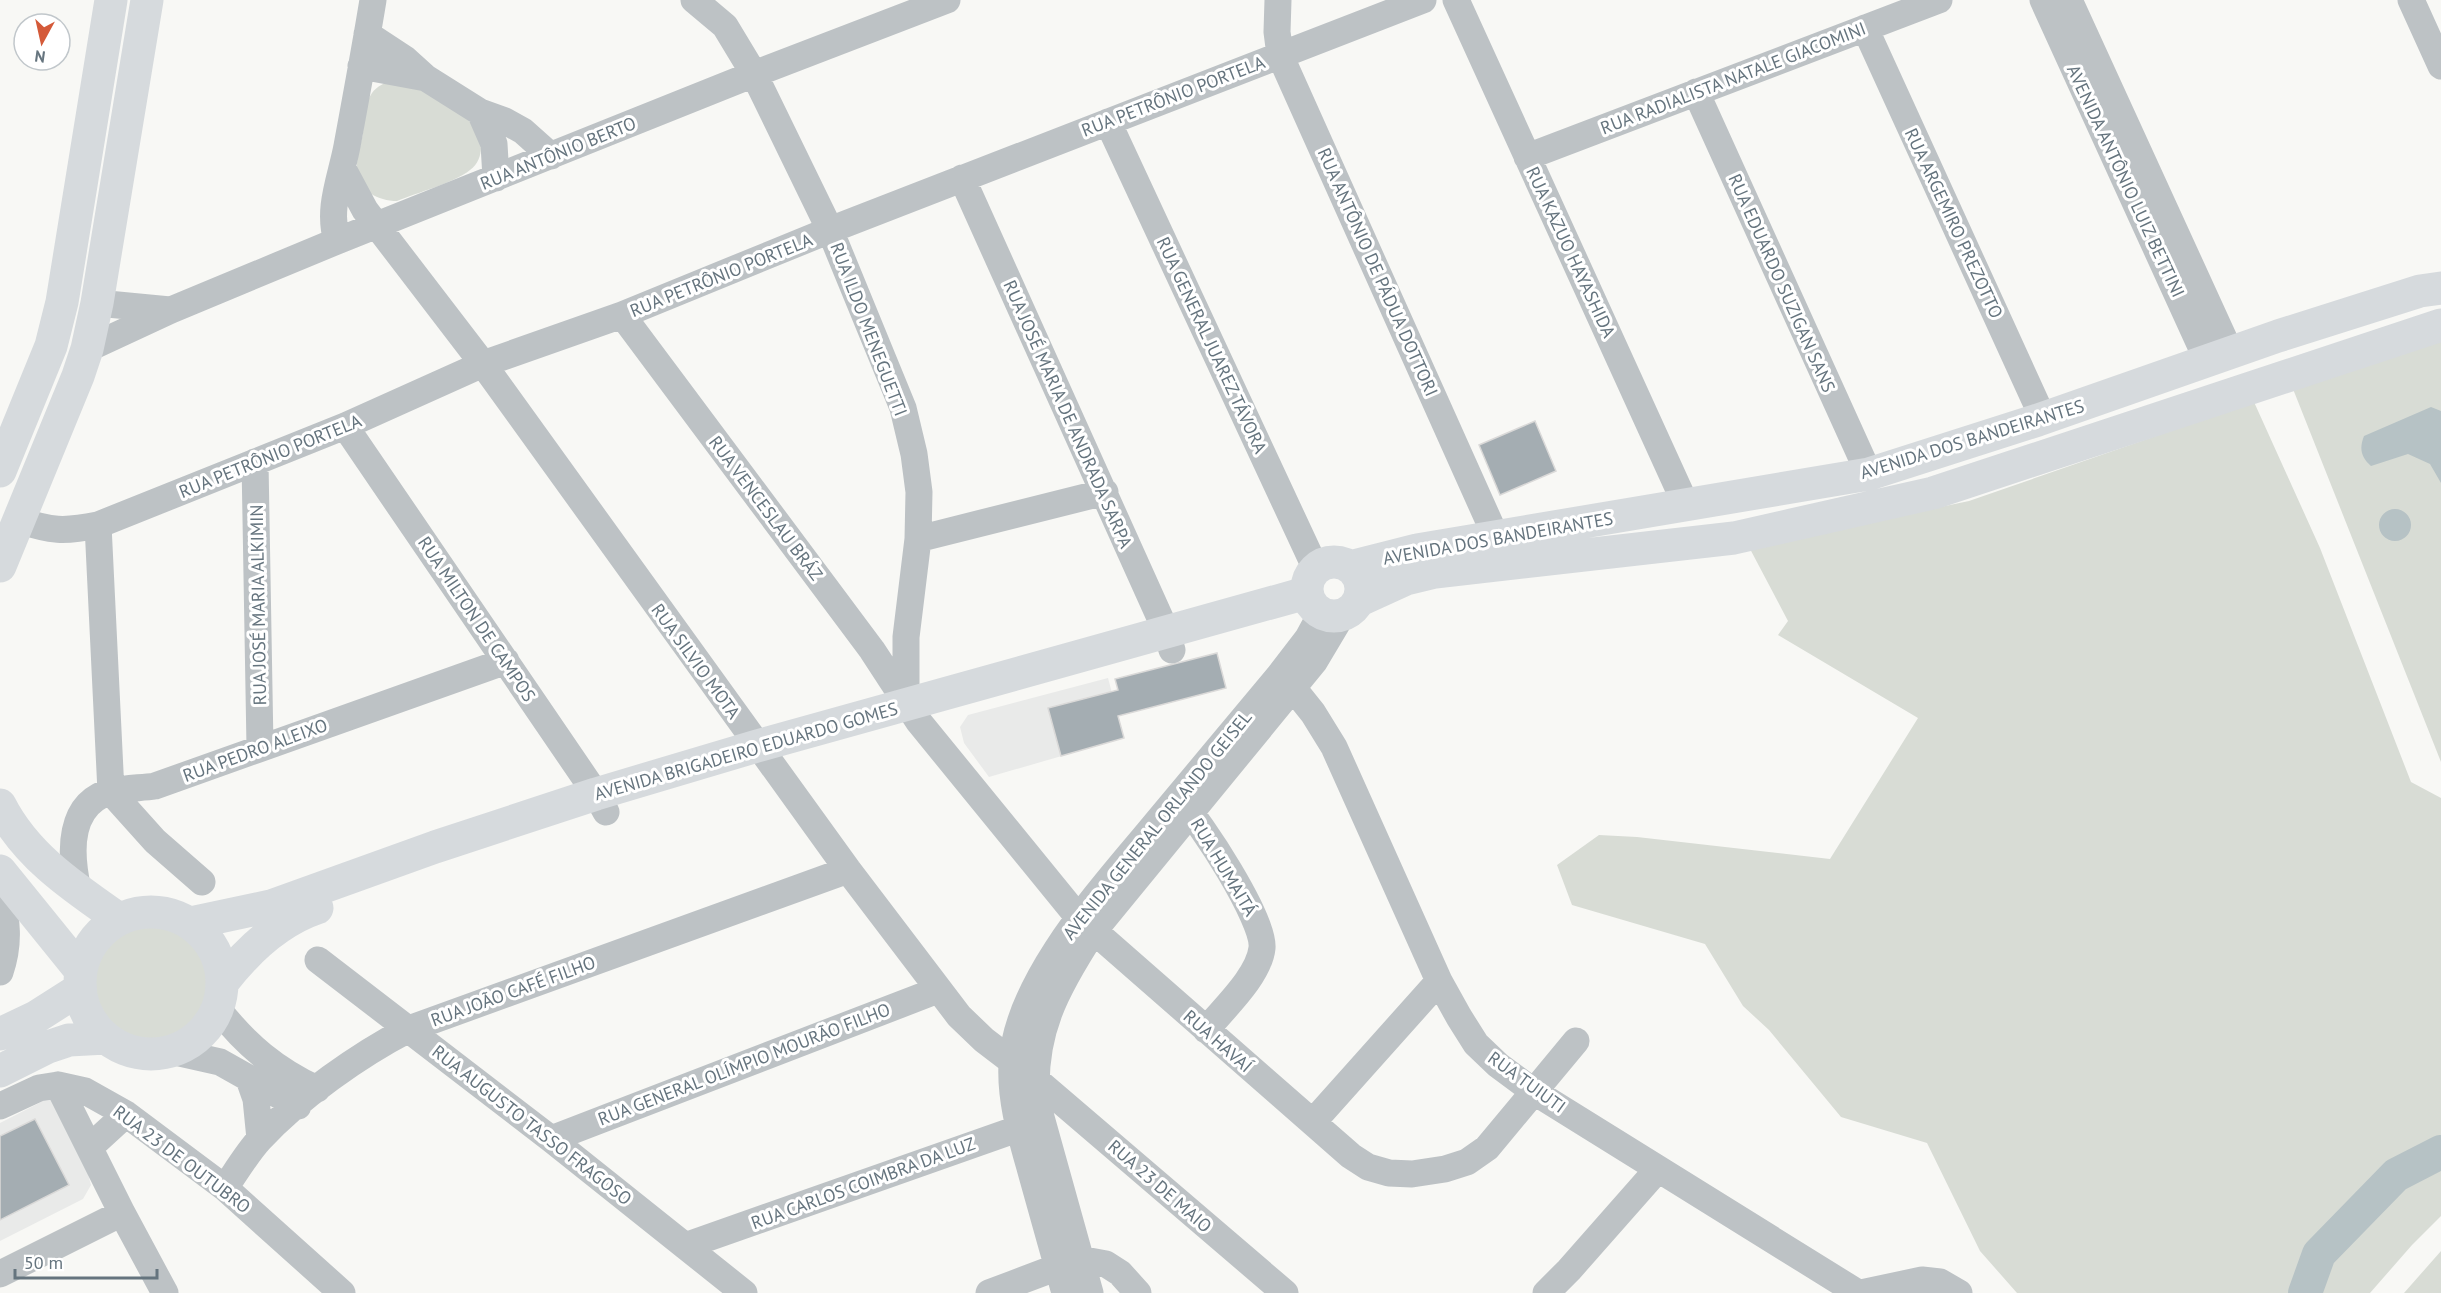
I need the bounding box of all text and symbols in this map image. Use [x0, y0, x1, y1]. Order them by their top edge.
north arrow [12, 12, 72, 72]
street label: RUA RADIALISTA NATALE GIACOMINI [1597, 17, 1869, 139]
text: N [33, 46, 47, 67]
street label: RUA PETRÔNIO PORTELA [1078, 50, 1268, 142]
street label: AVENIDA ANTÔNIO LUIZ BETTINI [2062, 61, 2190, 301]
street label: RUA ANTÔNIO BERTO [477, 111, 639, 195]
street label: RUA ARGEMIRO PREZOTTO [1900, 124, 2008, 322]
street label: RUA ANTÔNIO DE PÁDUA DOTTORI [1313, 144, 1443, 400]
street label: RUA KAZUO HAYASHIDA [1521, 163, 1621, 342]
street label: RUA EDUARDO SUZIGAN SANS [1723, 170, 1841, 396]
street label: RUA PETRÔNIO PORTELA [626, 228, 816, 322]
street label: RUA GENERAL JUAREZ TÁVORA [1152, 233, 1273, 457]
street label: RUA ILDO MENEGUETTI [825, 239, 913, 419]
street label: RUA JOSÉ MARIA DE ANDRADA SARPA [998, 276, 1138, 552]
street label: AVENIDA DOS BANDEIRANTES [1857, 394, 2087, 484]
street label: RUA PETRÔNIO PORTELA [175, 409, 365, 503]
street label: RUA VENCESLAU BRÁZ [704, 431, 828, 585]
street label: RUA JOSÉ MARIA ALKIMIN [245, 504, 271, 706]
street label: AVENIDA DOS BANDEIRANTES [1381, 506, 1615, 570]
street label: RUA MILTON DE CAMPOS [413, 532, 541, 706]
street label: RUA SILVIO MOTA [646, 599, 746, 723]
street label: AVENIDA BRIGADEIRO EDUARDO GOMES [592, 697, 900, 805]
street label: AVENIDA GENERAL ORLANDO GEISEL [1057, 706, 1257, 944]
street label: RUA PEDRO ALEIXO [180, 713, 330, 787]
street label: RUA HUMAITÁ [1186, 814, 1262, 921]
street label: RUA JOÃO CAFÉ FILHO [427, 950, 599, 1032]
street label: RUA GENERAL OLÍMPIO MOURÃO FILHO [595, 998, 893, 1130]
street label: RUA HAVAÍ [1179, 1005, 1258, 1078]
street label: RUA AUGUSTO TASSO FRAGOSO [428, 1040, 636, 1210]
street label: RUA TUIUTI [1484, 1046, 1570, 1118]
street label: RUA 23 DE OUTUBRO [109, 1100, 255, 1218]
street label: RUA CARLOS COIMBRA DA LUZ [748, 1132, 978, 1234]
street label: RUA 23 DE MAIO [1103, 1135, 1217, 1237]
scale bar [15, 1242, 158, 1280]
text: 50 m [24, 1251, 63, 1274]

